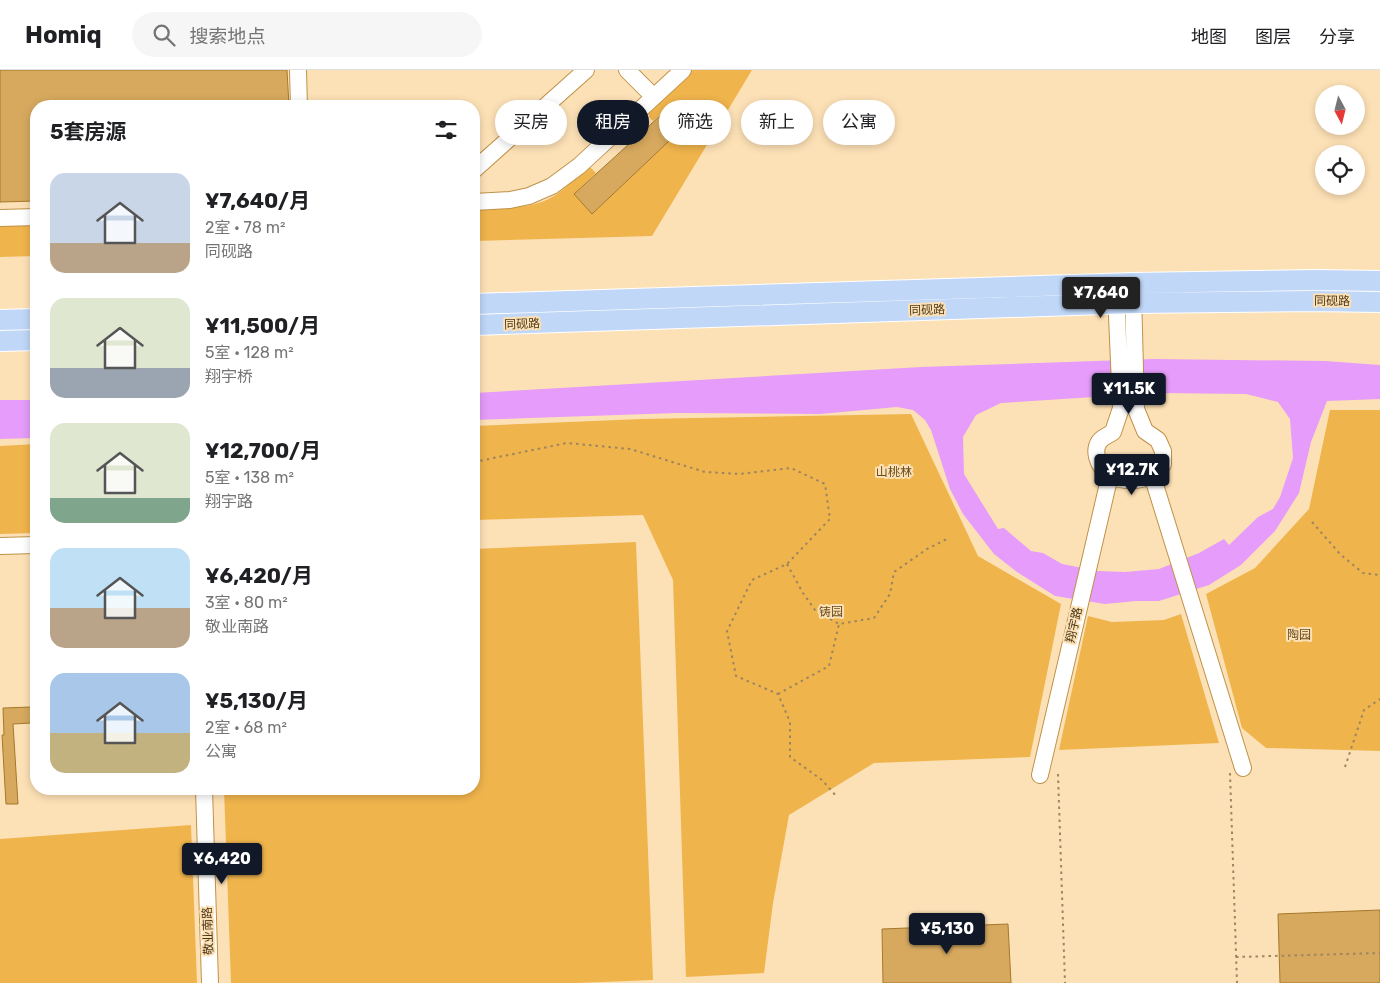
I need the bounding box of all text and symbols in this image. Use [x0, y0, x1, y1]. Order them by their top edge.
search box [132, 12, 482, 57]
text: Homiq [25, 21, 102, 49]
icon: search [150, 21, 178, 49]
text: 搜索地点 [190, 25, 266, 48]
text: 地图 [1191, 26, 1227, 48]
text: 图层 [1255, 26, 1291, 48]
text: 分享 [1319, 26, 1355, 48]
north arrow [1315, 85, 1365, 135]
map controls [1315, 85, 1365, 195]
chip: 买房 [495, 100, 567, 145]
chip: 租房 [577, 100, 649, 145]
chip: 筛选 [659, 100, 731, 145]
chip: 新上 [741, 100, 813, 145]
chip: 公寓 [823, 100, 895, 145]
icon: filters [432, 116, 460, 144]
text: 5套房源 [50, 119, 127, 144]
button: locate [1315, 145, 1365, 195]
text: ¥7,640/月 [205, 188, 310, 213]
icon: home [90, 193, 150, 253]
text: 2室 · 78 m² [205, 218, 286, 237]
text: 同砚路 [205, 242, 253, 261]
pin: ¥7,640 [1060, 276, 1142, 319]
text: ¥7,640 [1073, 283, 1129, 302]
street label: 同砚路 [1314, 294, 1350, 308]
street label: 同砚路 [909, 302, 945, 318]
text: ¥11,500/月 [205, 313, 320, 338]
street label: 同砚路 [504, 316, 540, 332]
icon: home [90, 318, 150, 378]
text: 5室 · 128 m² [205, 343, 294, 362]
text: 翔宇桥 [205, 367, 253, 386]
pin: ¥11.5K [1088, 372, 1170, 415]
text: ¥11.5K [1103, 379, 1155, 398]
text: ¥12,700/月 [205, 438, 321, 463]
icon: home [90, 443, 150, 503]
pin: ¥12.7K [1091, 454, 1173, 496]
text: ¥12.7K [1105, 460, 1159, 479]
park label: 山桃林 [876, 465, 912, 479]
text: 5室 · 138 m² [205, 468, 294, 487]
text: 翔宇路 [205, 492, 253, 511]
text: ¥6,420/月 [205, 563, 313, 588]
icon: home [90, 568, 150, 628]
text: 3室 · 80 m² [205, 593, 288, 612]
park label: 铸园 [819, 605, 843, 619]
street label: 翔宇路 [1063, 606, 1085, 644]
text: 敬业南路 [205, 617, 269, 636]
park label: 陶园 [1287, 628, 1311, 642]
text: ¥5,130/月 [205, 688, 308, 713]
icon: home [90, 693, 150, 753]
text: 2室 · 68 m² [205, 718, 287, 737]
text: 公寓 [205, 742, 237, 761]
pin: ¥6,420 [181, 842, 263, 885]
text: ¥6,420 [193, 849, 251, 868]
street label: 敬业南路 [200, 907, 216, 955]
pin: ¥5,130 [906, 912, 988, 955]
text: ¥5,130 [920, 919, 974, 938]

